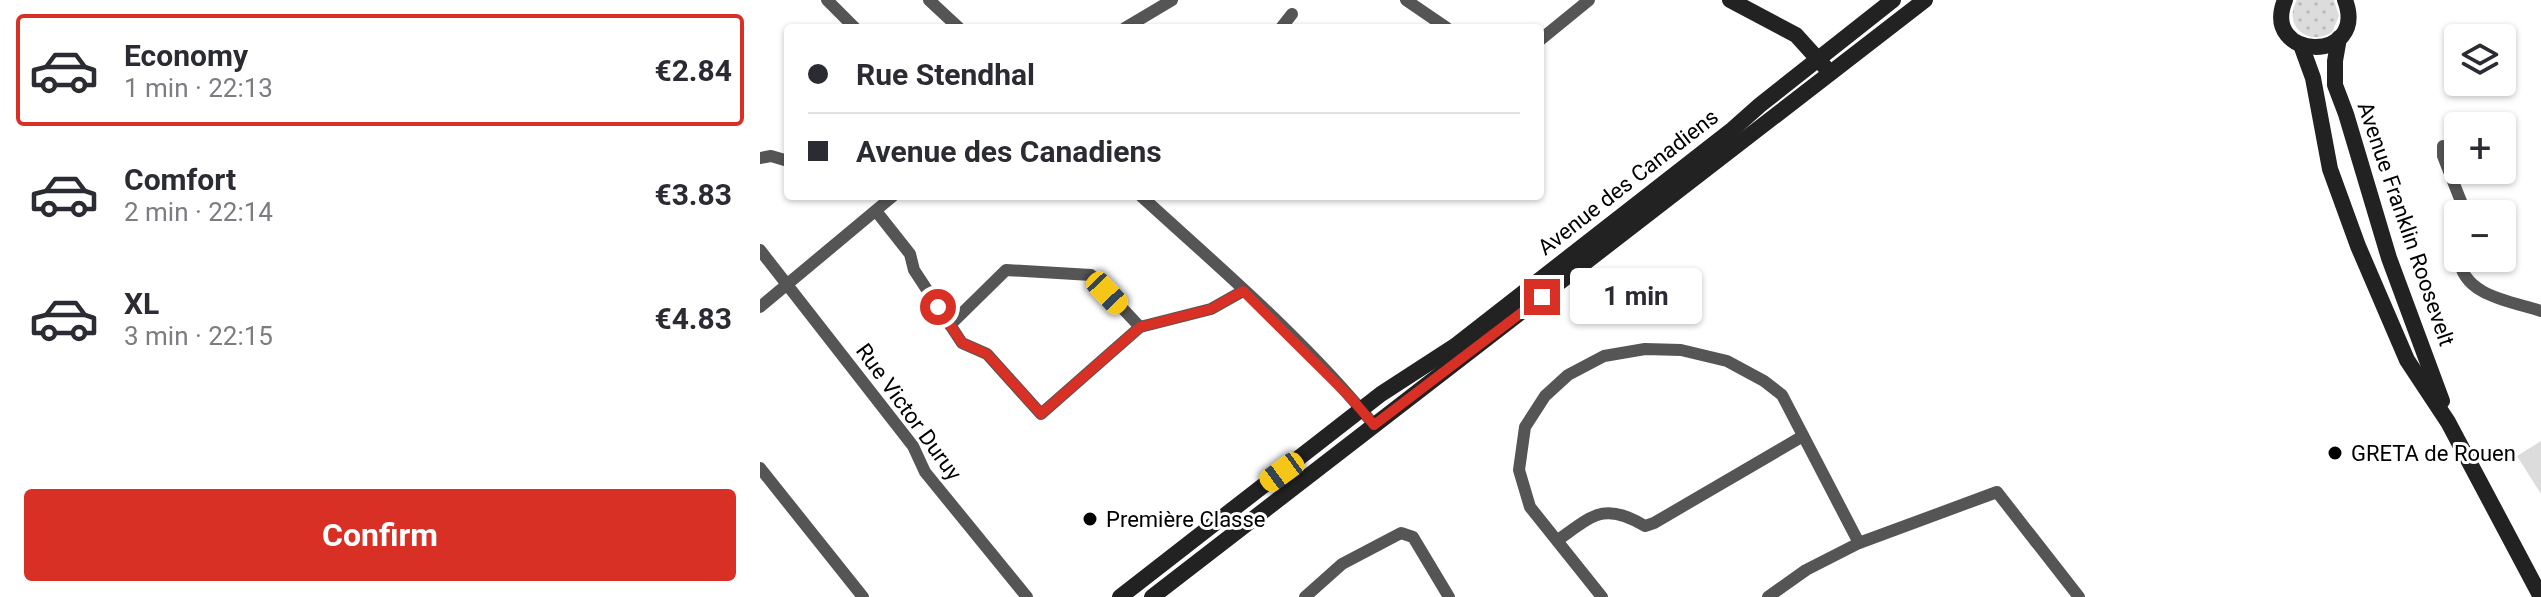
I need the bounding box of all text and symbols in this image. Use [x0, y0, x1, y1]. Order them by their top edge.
map controls [2444, 24, 2516, 272]
button: layers [2444, 24, 2516, 96]
icon: car [28, 34, 100, 106]
text: Economy [124, 38, 248, 73]
text: €2.84 [654, 53, 732, 88]
text: Rue Stendhal [856, 57, 1035, 92]
text: 1 min · 22:13 [124, 73, 273, 103]
street label: Avenue Franklin Roosevelt [2352, 99, 2460, 349]
street label: Avenue des Canadiens [1533, 104, 1723, 260]
button: + [2444, 112, 2516, 184]
text: Avenue des Canadiens [856, 134, 1162, 169]
icon: car [28, 158, 100, 230]
text: Comfort [124, 162, 236, 197]
text: €3.83 [654, 177, 732, 212]
text: 2 min · 22:14 [124, 197, 273, 227]
button: − [2444, 200, 2516, 272]
car [1082, 267, 1132, 319]
callout: 1 min [1570, 269, 1702, 325]
route end [1524, 279, 1560, 315]
text: 1 min [1603, 281, 1669, 311]
icon: car [28, 282, 100, 354]
text: XL [124, 286, 159, 321]
route start [920, 289, 956, 325]
text: €4.83 [654, 301, 732, 336]
text: 3 min · 22:15 [124, 321, 273, 351]
street label: Rue Victor Duruy [851, 339, 967, 486]
place label: GRETA de Rouen [2351, 441, 2516, 466]
marker: GRETA de Rouen [2326, 444, 2344, 462]
car [1256, 448, 1308, 496]
button: Confirm [24, 489, 736, 581]
place label: Première Classe [1106, 507, 1266, 532]
marker: Première Classe [1081, 510, 1099, 528]

